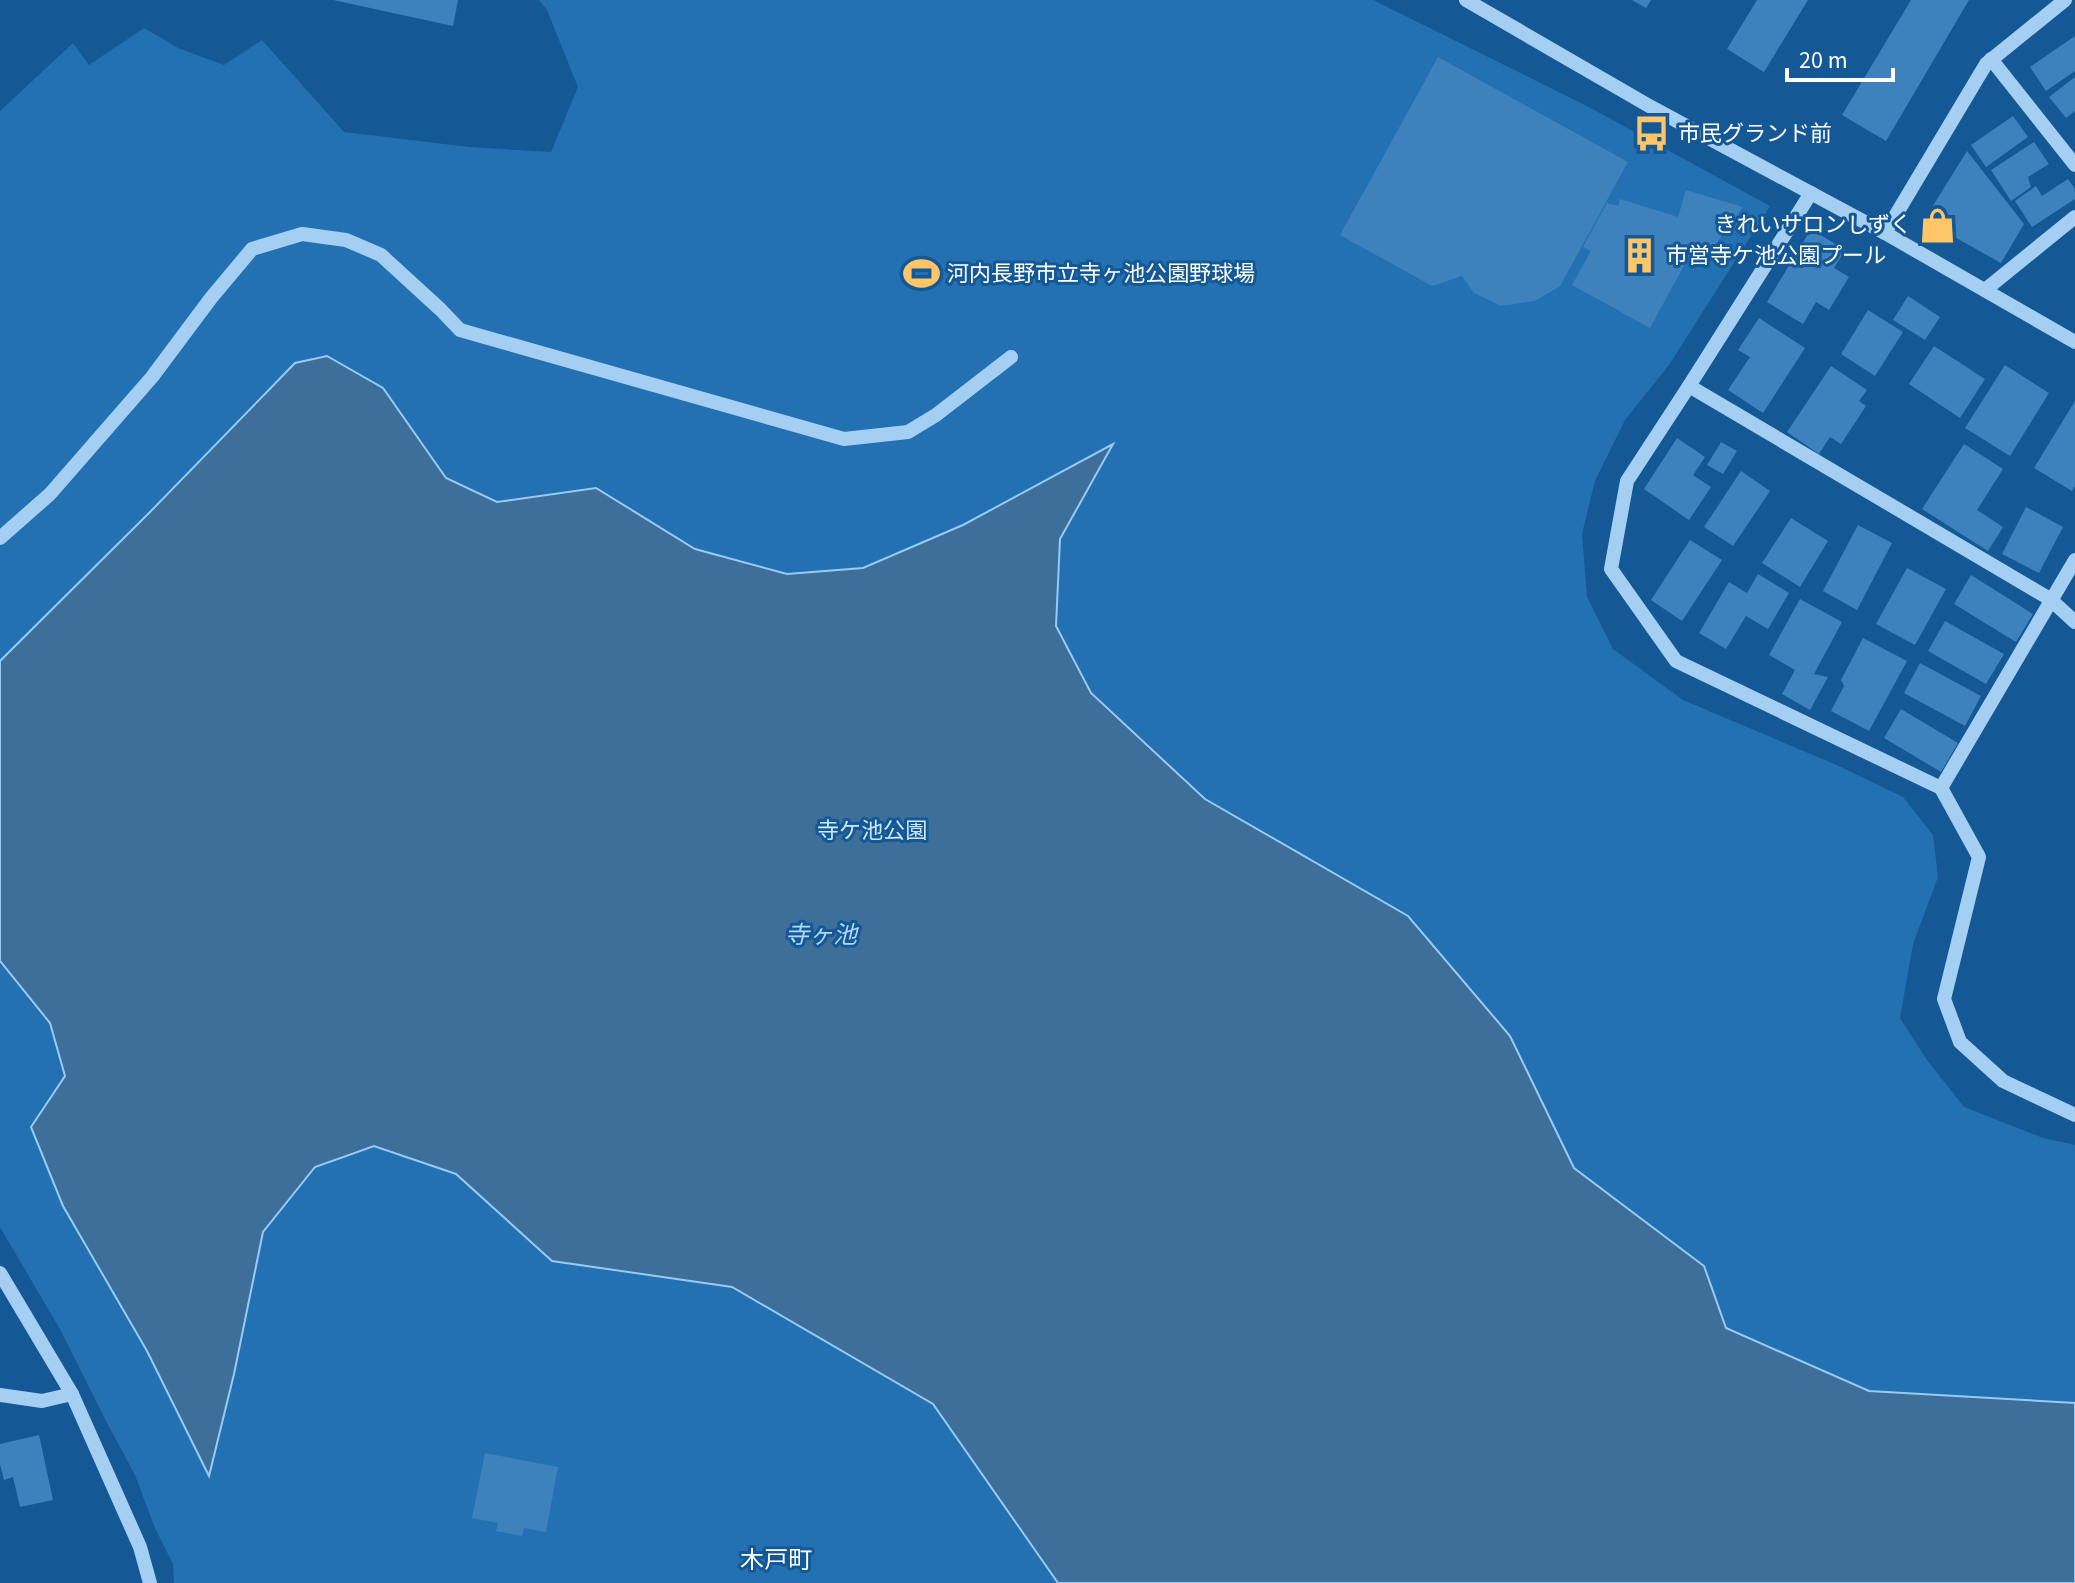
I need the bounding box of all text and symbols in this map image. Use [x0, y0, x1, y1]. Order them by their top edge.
scale bar [1787, 32, 1893, 82]
text: 20 m [1799, 43, 1848, 78]
bus stop icon: 市民グランド前 [1633, 115, 1671, 153]
place label: 市民グランド前 [1678, 118, 1832, 150]
shop icon: きれいサロンしずく [1919, 206, 1957, 244]
place label: きれいサロンしずく [1714, 209, 1912, 241]
building icon: 市営寺ケ池公園プール [1621, 237, 1659, 275]
place label: 市営寺ケ池公園プール [1666, 240, 1886, 272]
sports icon: 河内長野市立寺ヶ池公園野球場 [902, 255, 940, 293]
place label: 河内長野市立寺ヶ池公園野球場 [947, 258, 1255, 290]
park label: 寺ケ池公園 [817, 815, 927, 847]
water label: 寺ヶ池 [785, 918, 859, 953]
district label: 木戸町 [740, 1543, 812, 1578]

